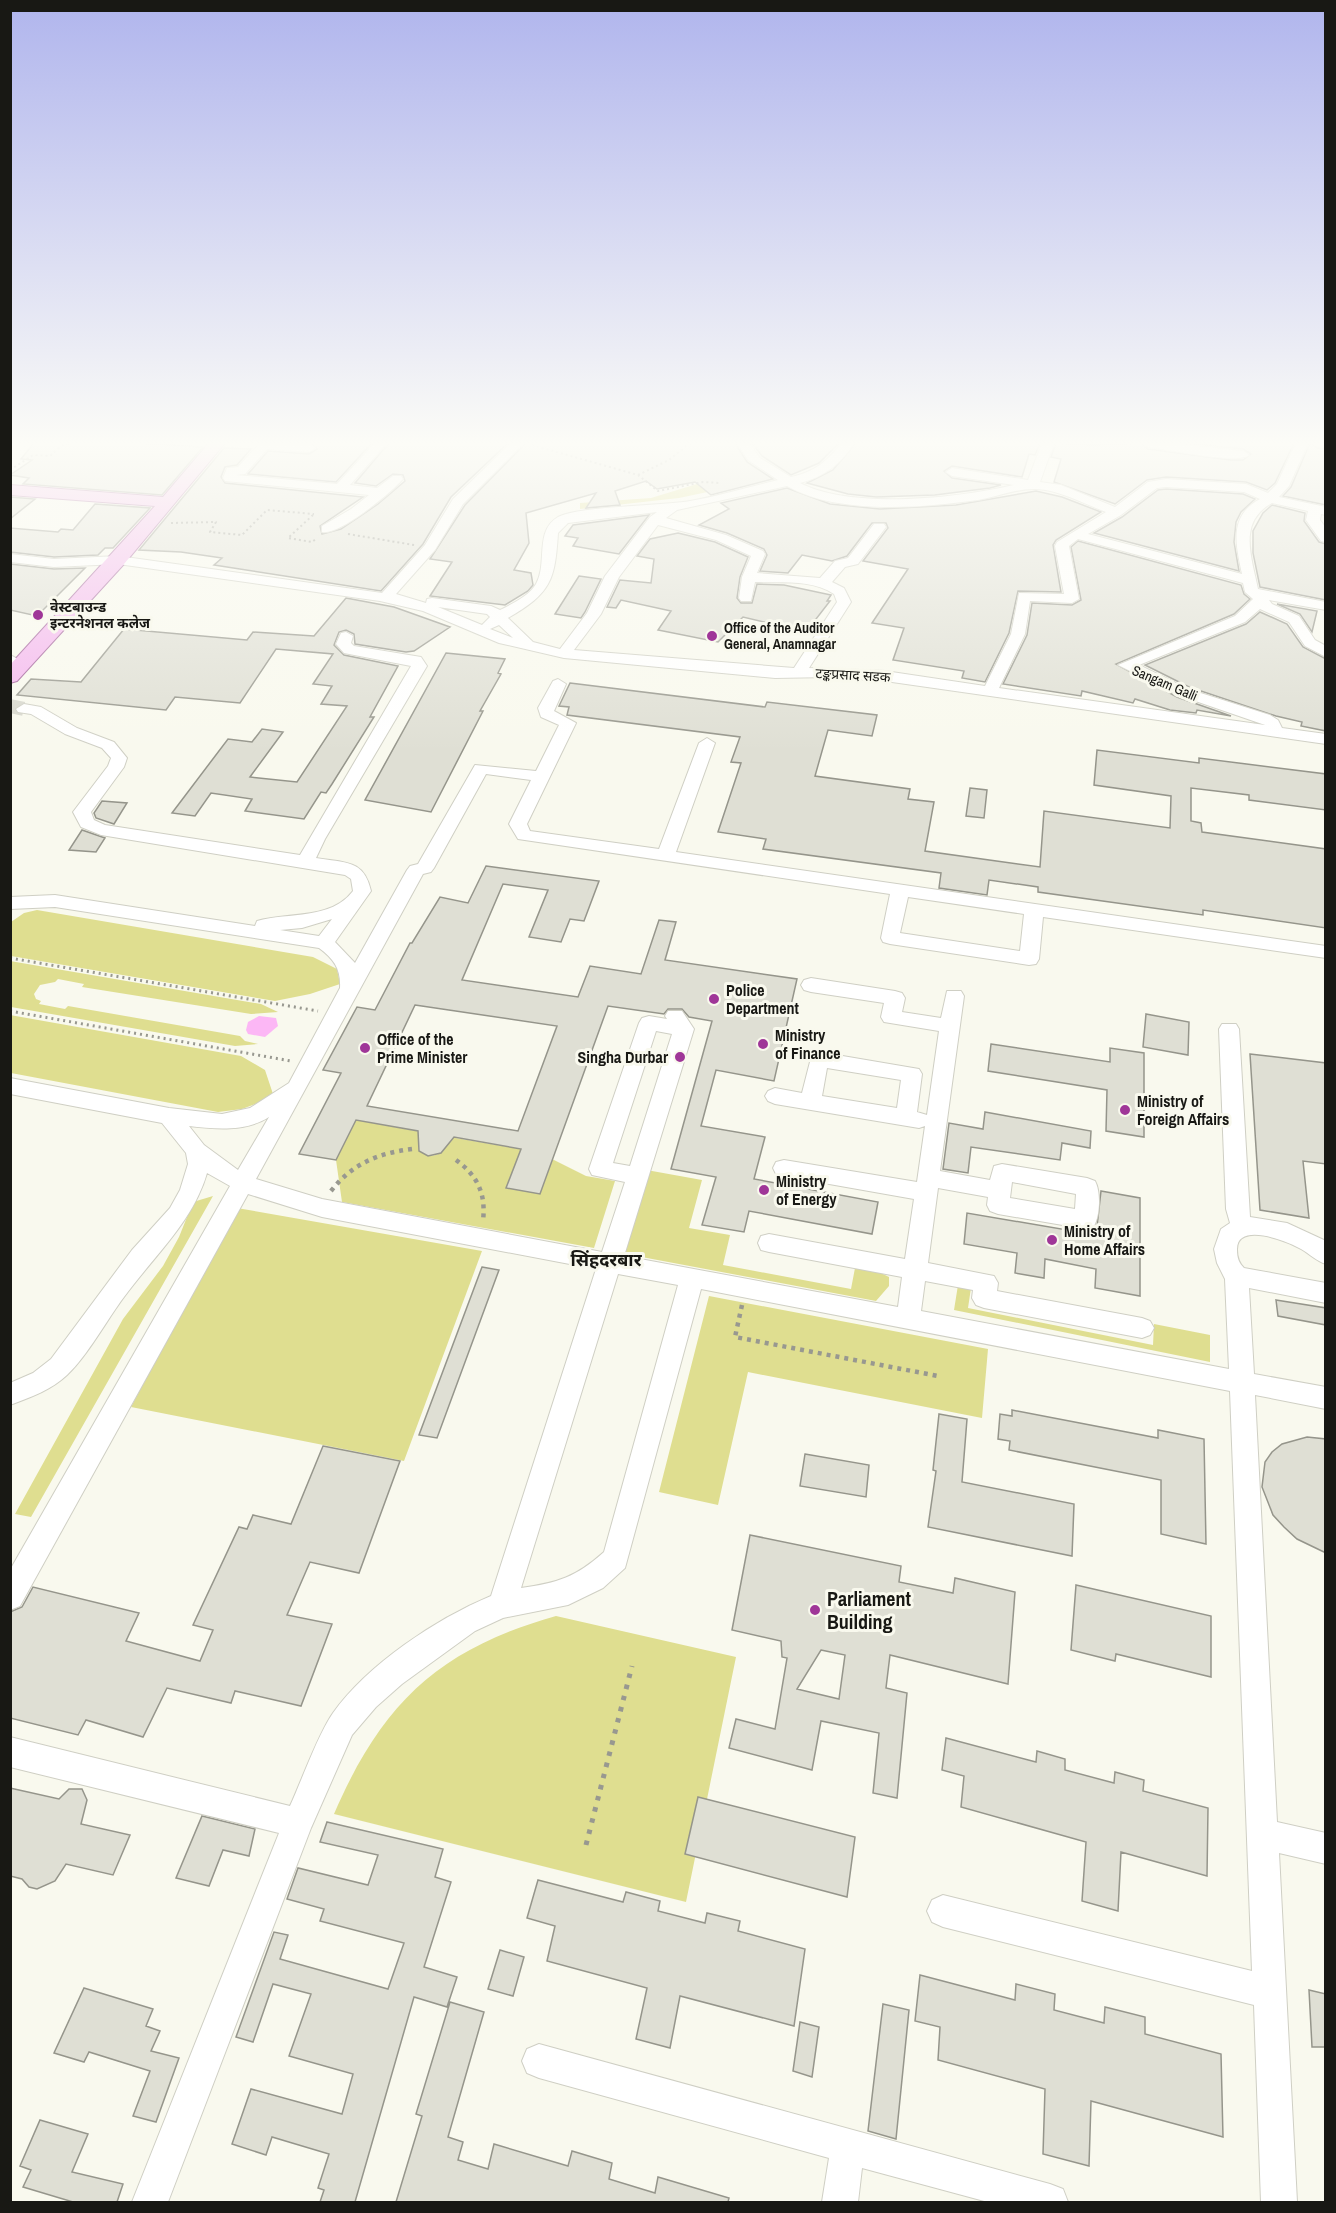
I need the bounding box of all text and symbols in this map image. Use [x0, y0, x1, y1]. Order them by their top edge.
place label: वेस्टबाउन्ड इन्टरनेशनल कलेज [50, 598, 151, 632]
marker: वेस्टबाउन्ड इन्टरनेशनल कलेज [31, 608, 45, 622]
place label: Office of the Auditor General, Anamnagar [724, 619, 836, 653]
marker: Office of the Auditor General, Anamnagar [705, 629, 719, 643]
street label: Sangam Galli [1129, 661, 1201, 705]
street label: टङ्कप्रसाद सडक [815, 664, 891, 686]
place label: Police Department [726, 979, 800, 1019]
marker: Police Department [707, 992, 721, 1006]
place label: Ministry of Finance [775, 1024, 841, 1064]
place label: Office of the Prime Minister [377, 1028, 468, 1068]
marker: Ministry of Finance [756, 1037, 770, 1051]
marker: Office of the Prime Minister [358, 1041, 372, 1055]
place label: Singha Durbar [578, 1046, 669, 1068]
marker: Singha Durbar [673, 1050, 687, 1064]
place label: Ministry of Foreign Affairs [1137, 1090, 1229, 1130]
marker: Ministry of Foreign Affairs [1118, 1103, 1132, 1117]
place label: Ministry of Energy [776, 1170, 837, 1210]
marker: Ministry of Energy [757, 1183, 771, 1197]
place label: Ministry of Home Affairs [1064, 1220, 1145, 1260]
marker: Ministry of Home Affairs [1045, 1233, 1059, 1247]
district label: सिंहदरबार [570, 1247, 643, 1272]
place label: Parliament Building [827, 1585, 911, 1635]
marker: Parliament Building [808, 1603, 822, 1617]

